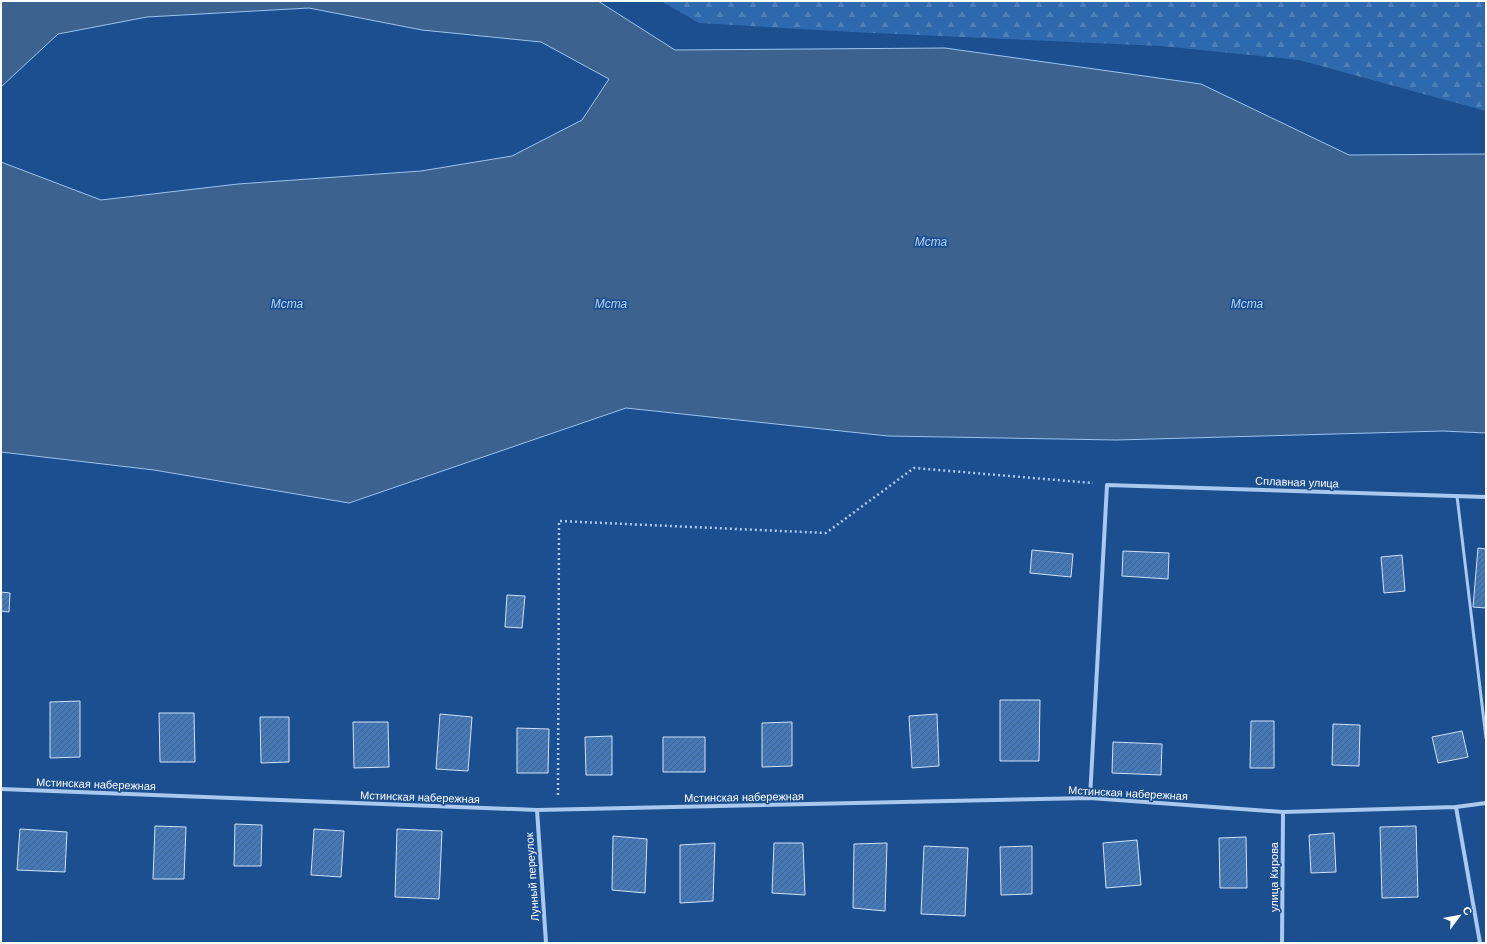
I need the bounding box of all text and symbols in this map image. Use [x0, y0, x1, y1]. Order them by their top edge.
water label: Мста [915, 235, 948, 249]
water label: Мста [271, 297, 304, 311]
water label: Мста [595, 297, 628, 311]
water label: Мста [1231, 297, 1264, 311]
street label: Сплавная улица [1255, 475, 1340, 489]
street label: Мстинская набережная [36, 776, 156, 792]
street label: Мстинская набережная [1068, 784, 1188, 802]
street label: Мстинская набережная [360, 789, 480, 805]
street label: Мстинская набережная [684, 790, 804, 804]
street label: Лунный переулок [523, 832, 541, 922]
street label: улица Кирова [1268, 841, 1280, 912]
north arrow [1439, 896, 1479, 936]
text: С [1460, 904, 1475, 917]

